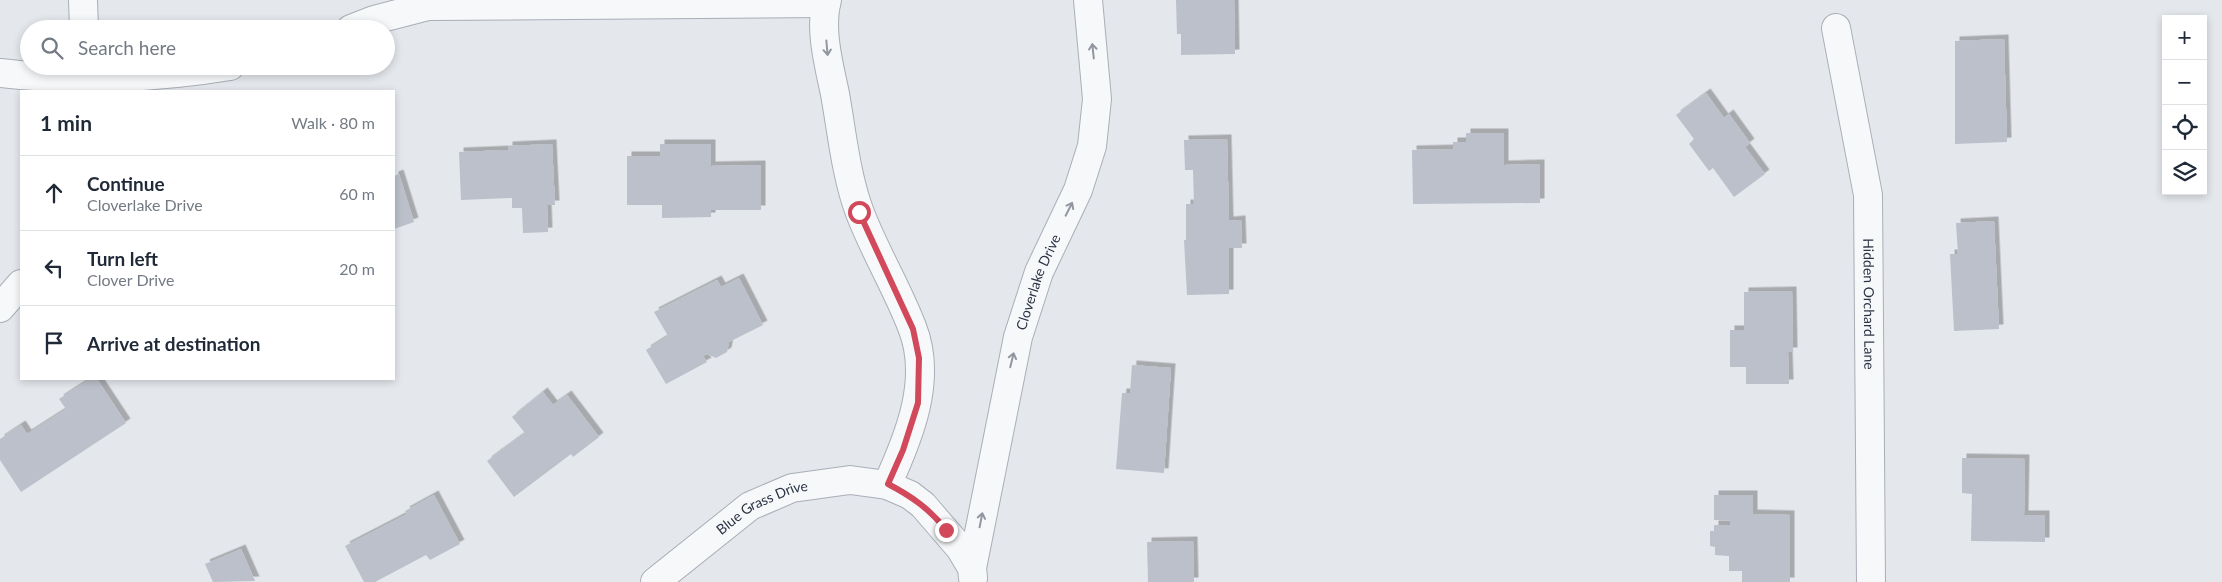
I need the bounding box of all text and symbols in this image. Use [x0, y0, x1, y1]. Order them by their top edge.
map controls [2162, 15, 2207, 195]
button: + [2162, 15, 2207, 60]
search box [20, 20, 395, 75]
icon: search [38, 34, 66, 62]
text: Search here [78, 36, 176, 59]
one-way arrow [822, 40, 832, 56]
one-way arrow [1088, 43, 1098, 59]
button: − [2162, 60, 2207, 105]
button: locate [2162, 105, 2207, 150]
text: 1 min [40, 110, 92, 135]
text: Walk · 80 m [291, 113, 375, 132]
button: layers [2162, 150, 2207, 195]
text: Continue [87, 172, 165, 195]
icon: ahead [40, 179, 68, 207]
text: 60 m [339, 184, 375, 203]
text: Cloverlake Drive [87, 195, 203, 214]
route start [848, 201, 871, 224]
one-way arrow [1064, 201, 1074, 216]
street label: Cloverlake Drive [1012, 231, 1064, 332]
street label: Hidden Orchard Lane [1860, 238, 1878, 370]
text: Turn left [87, 247, 158, 270]
icon: left [40, 254, 68, 282]
text: 20 m [339, 259, 375, 278]
text: Clover Drive [87, 270, 175, 289]
icon: arrive [40, 329, 68, 357]
text: Arrive at destination [87, 332, 260, 355]
one-way arrow [1008, 353, 1017, 369]
street label: Blue Grass Drive [713, 477, 809, 538]
one-way arrow [977, 512, 987, 528]
route end [935, 519, 958, 542]

